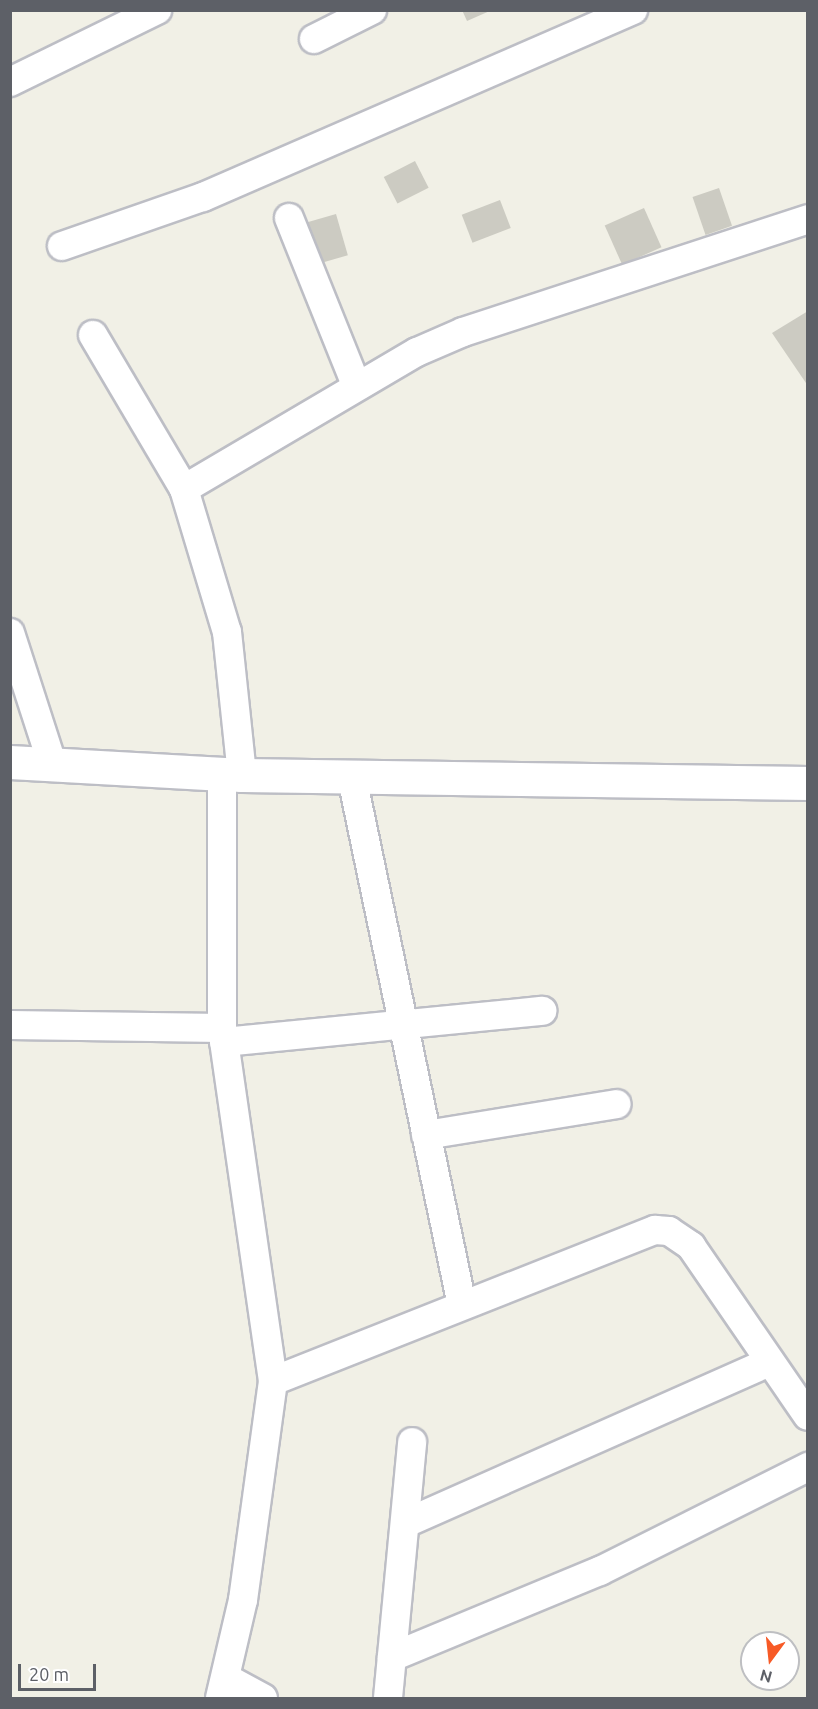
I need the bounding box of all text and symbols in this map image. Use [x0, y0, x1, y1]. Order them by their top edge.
north arrow [740, 1631, 800, 1691]
scale bar [21, 1652, 99, 1690]
text: 20 m [29, 1664, 69, 1684]
text: N [758, 1666, 774, 1687]

